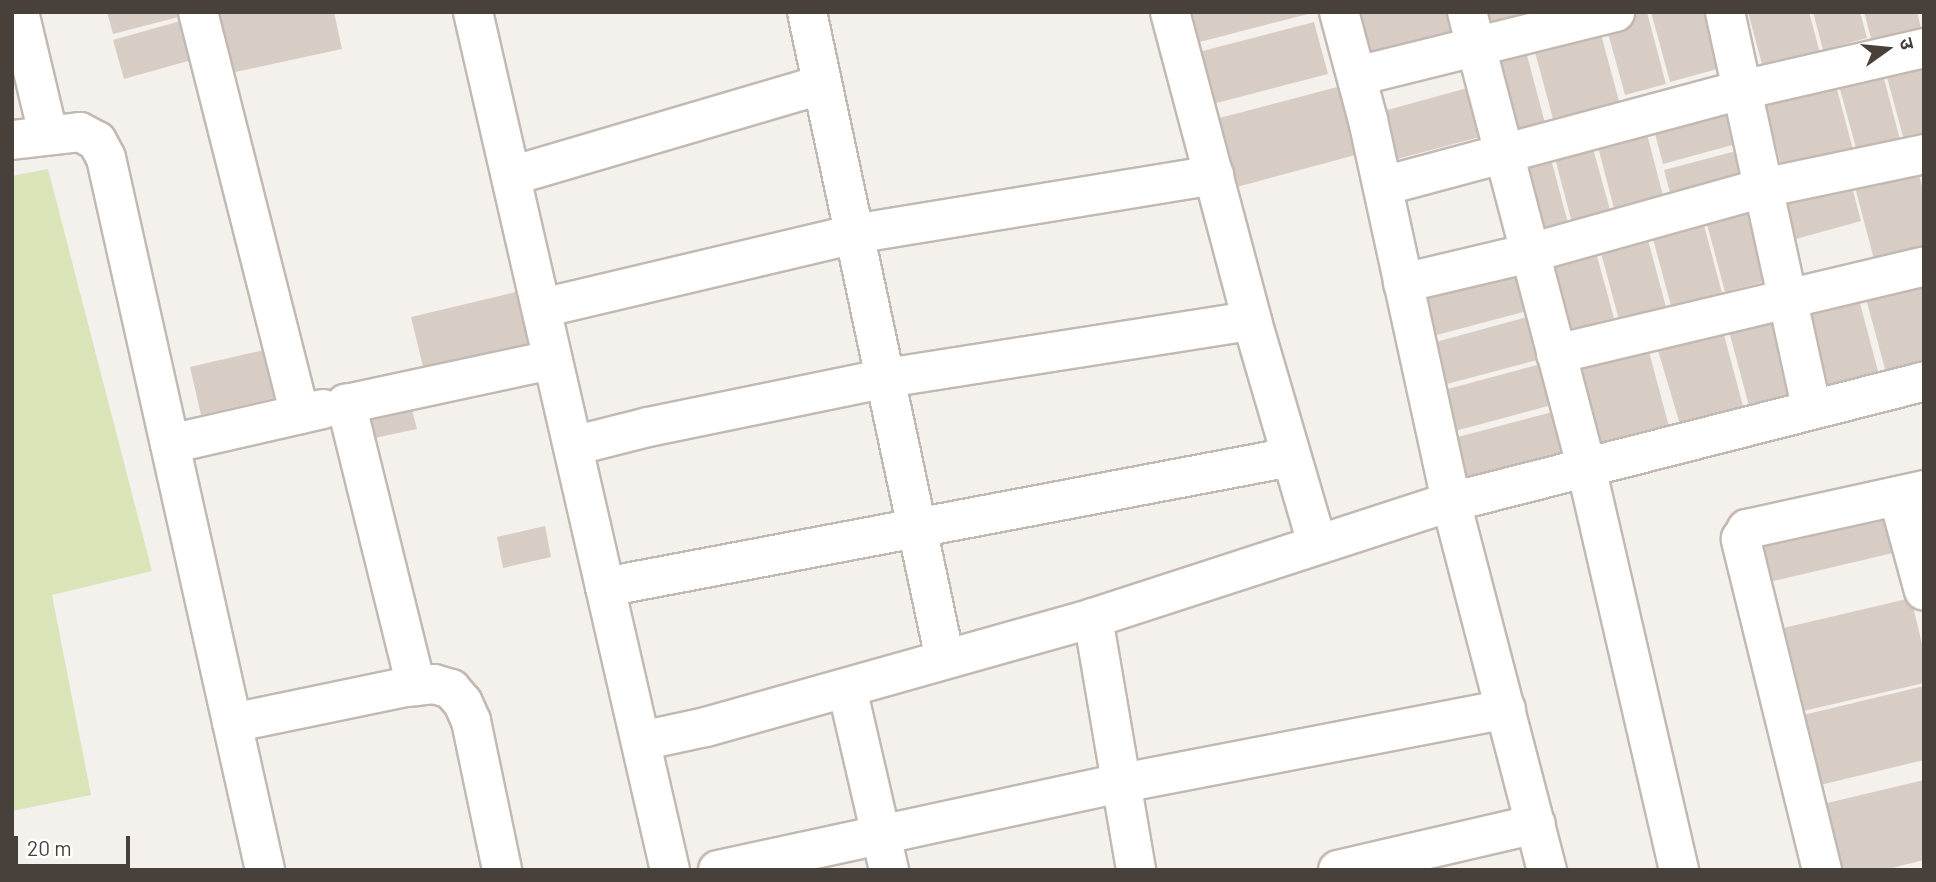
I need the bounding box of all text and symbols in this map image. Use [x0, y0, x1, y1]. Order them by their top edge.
north arrow [1852, 14, 1922, 84]
text: उ [1895, 35, 1920, 52]
scale bar [18, 822, 133, 866]
text: 20 m [27, 835, 72, 860]

